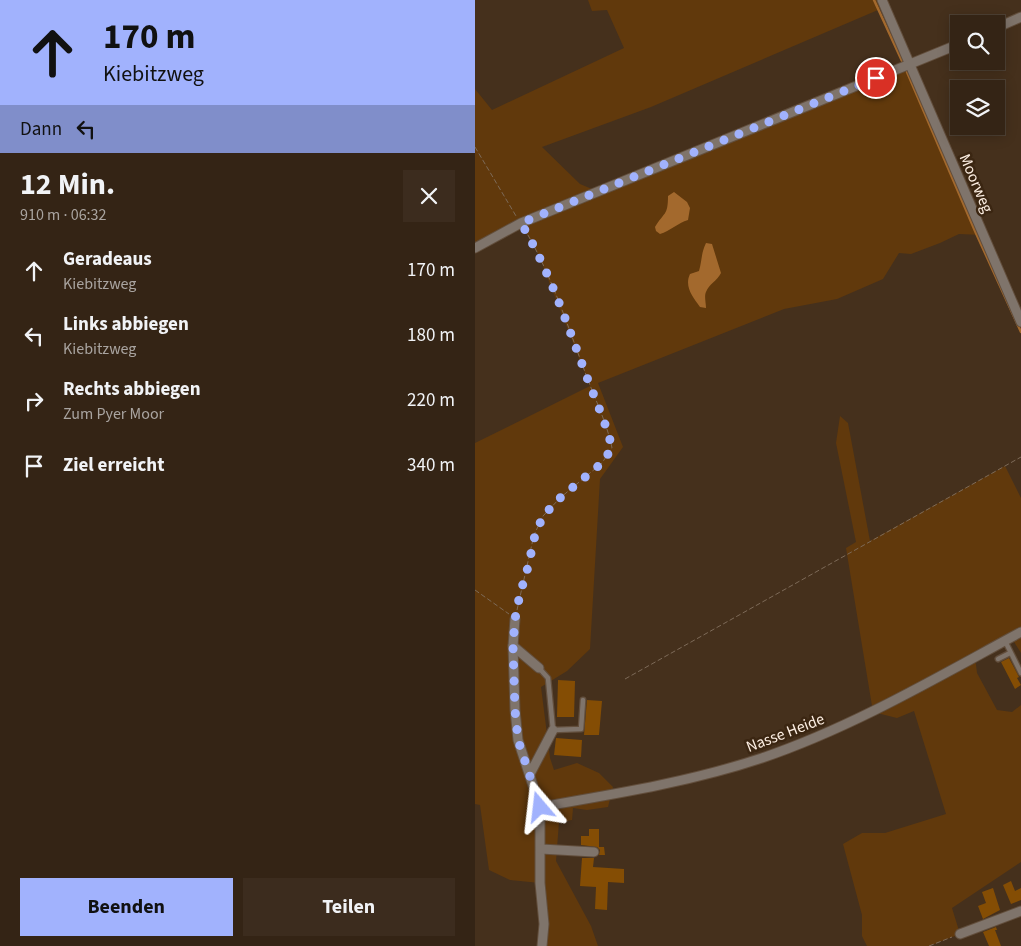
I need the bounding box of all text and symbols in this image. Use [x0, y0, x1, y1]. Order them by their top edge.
text: 170 m [103, 12, 195, 62]
map controls [950, 15, 1005, 135]
button: search [950, 15, 1005, 70]
icon: ahead [20, 20, 85, 85]
pin [855, 57, 897, 99]
text: Kiebitzweg [103, 58, 204, 90]
icon: arrive [862, 64, 890, 92]
button: layers [950, 80, 1005, 135]
icon: left [72, 115, 100, 143]
text: Dann [20, 116, 62, 143]
street label: Moorweg [954, 150, 998, 216]
text: 12 Min. [20, 163, 115, 206]
button: close [403, 170, 455, 222]
text: 910 m · 06:32 [20, 204, 107, 226]
text: Geradeaus [63, 246, 152, 273]
icon: ahead [20, 257, 48, 285]
text: 170 m [407, 257, 455, 284]
text: Kiebitzweg [63, 273, 136, 295]
text: Links abbiegen [63, 311, 189, 338]
icon: left [20, 322, 48, 350]
text: 180 m [407, 322, 455, 349]
text: Kiebitzweg [63, 338, 136, 360]
text: Rechts abbiegen [63, 376, 201, 403]
icon: right [20, 387, 48, 415]
text: 220 m [407, 387, 455, 414]
text: Zum Pyer Moor [63, 403, 164, 425]
icon: arrive [20, 452, 48, 480]
text: Ziel erreicht [63, 452, 164, 479]
text: 340 m [407, 452, 455, 479]
street label: Nasse Heide [743, 708, 828, 758]
position arrow [513, 780, 565, 832]
button: Beenden [20, 878, 233, 936]
button: Teilen [243, 878, 455, 936]

